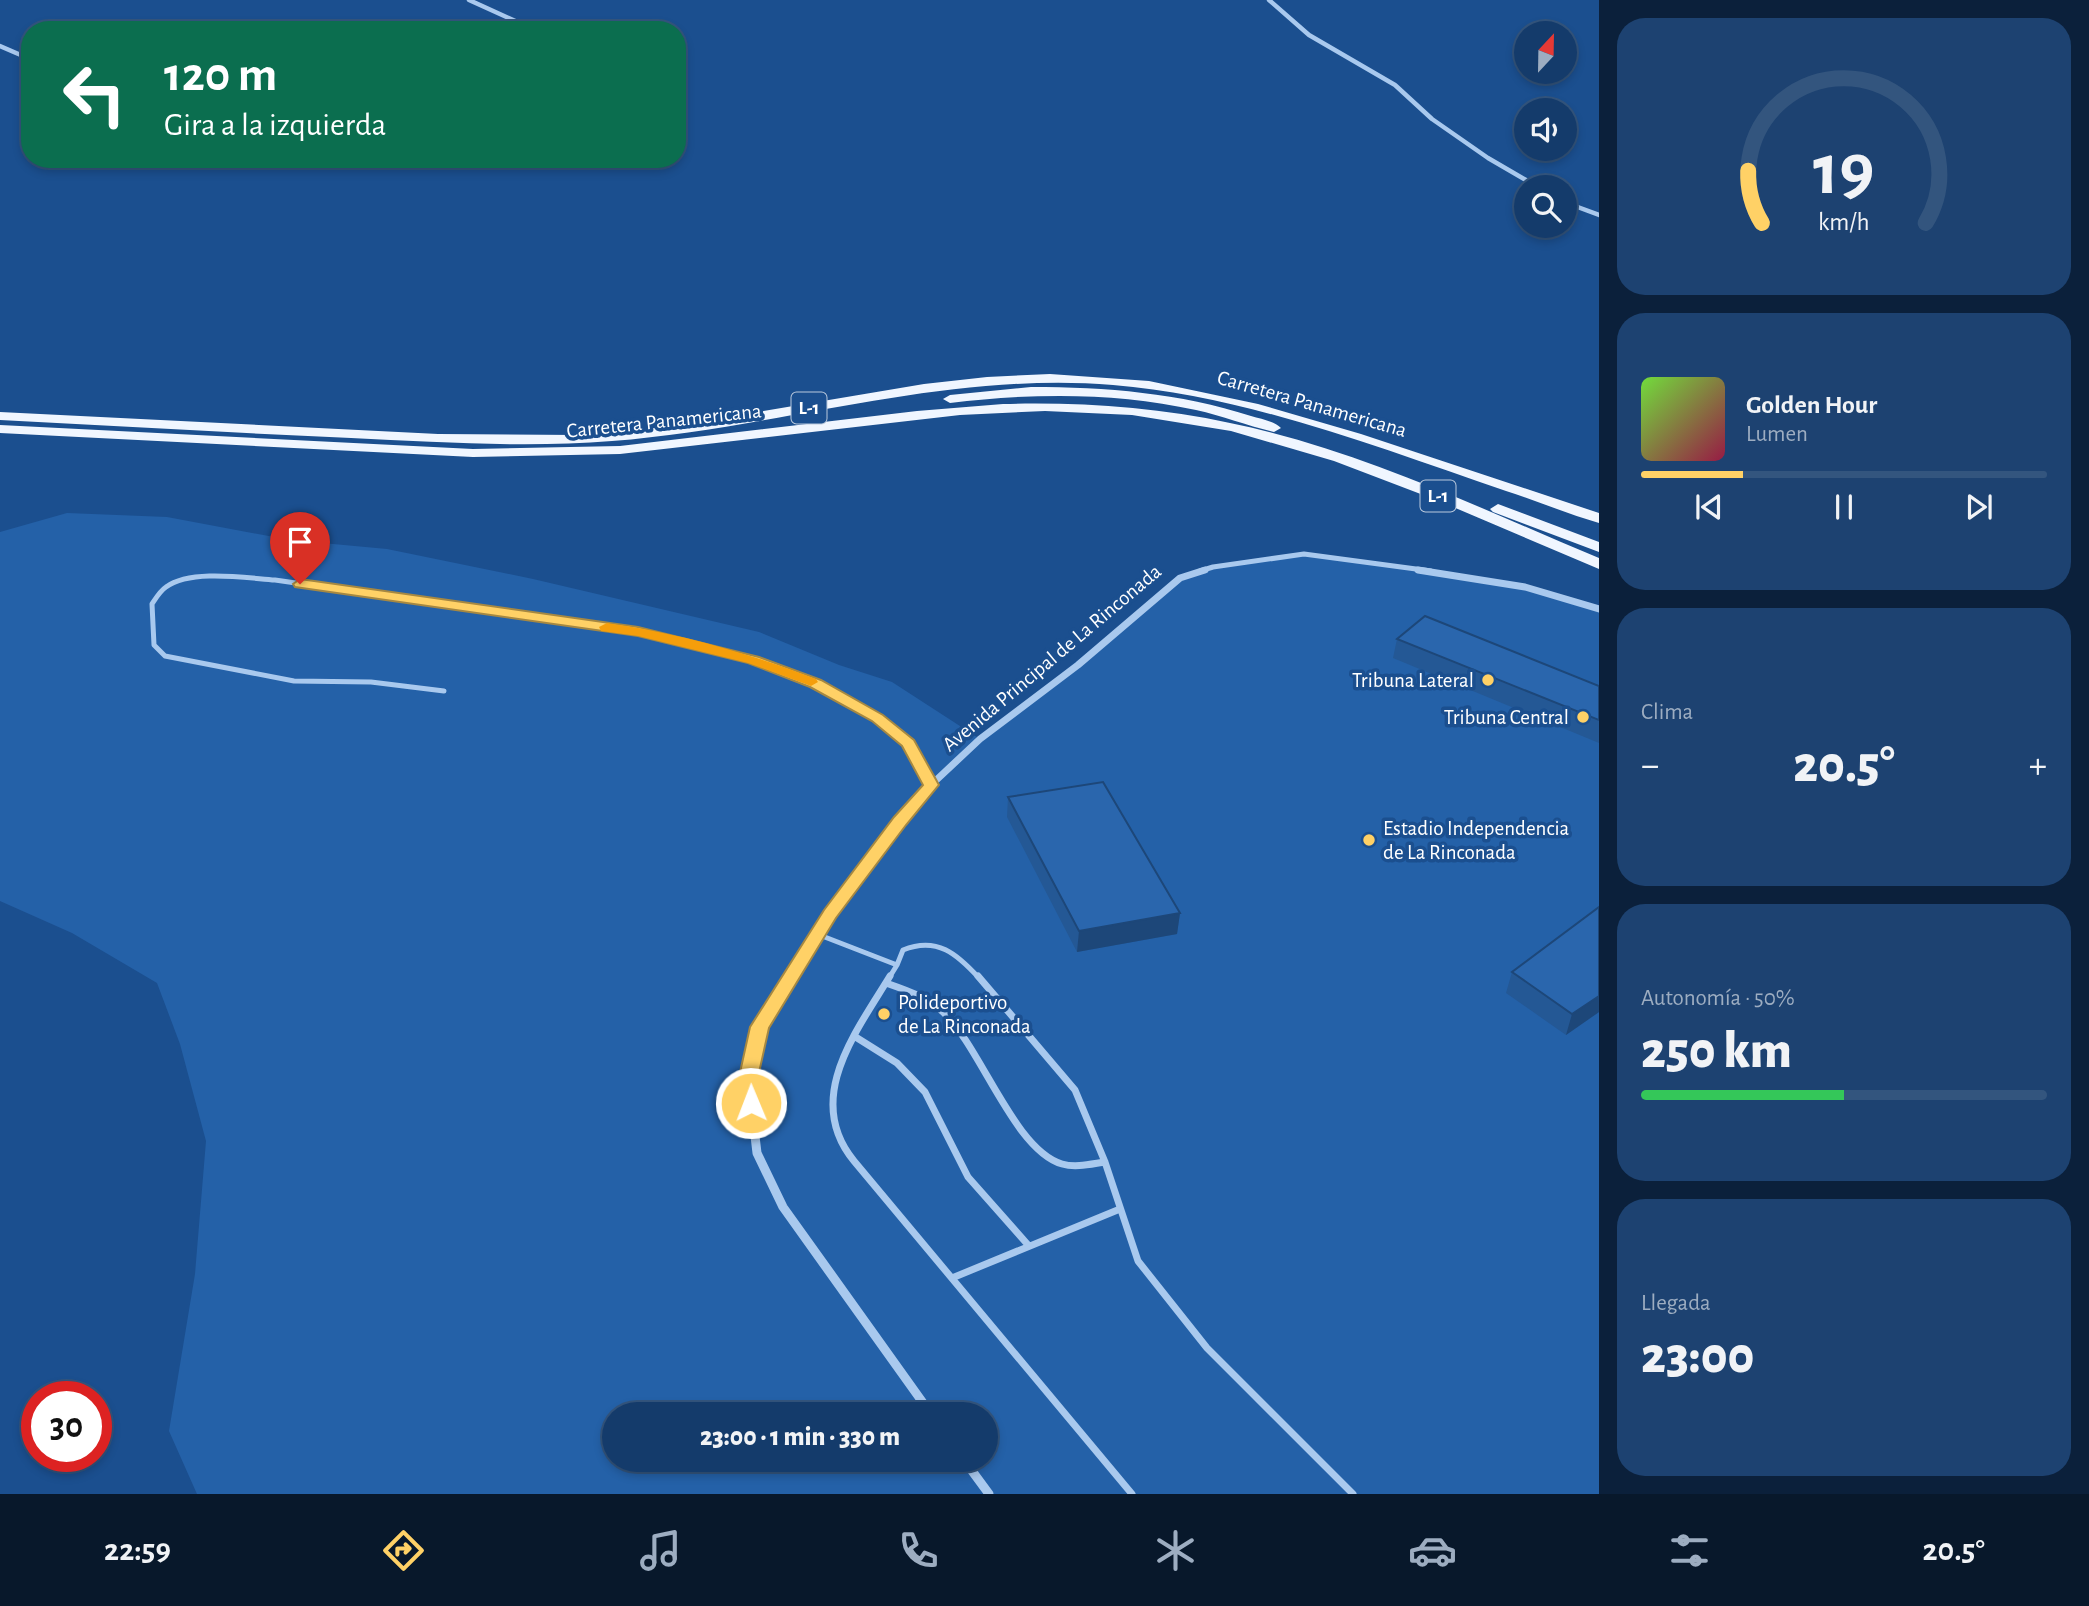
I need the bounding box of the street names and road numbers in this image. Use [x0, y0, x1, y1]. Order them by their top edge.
street label: Carretera Panamericana [1215, 367, 1409, 441]
road number: L-1 [792, 392, 826, 424]
street label: Carretera Panamericana [565, 400, 763, 442]
road number: L-1 [1420, 481, 1456, 512]
street label: Avenida Principal de La Rinconada [939, 560, 1166, 755]

